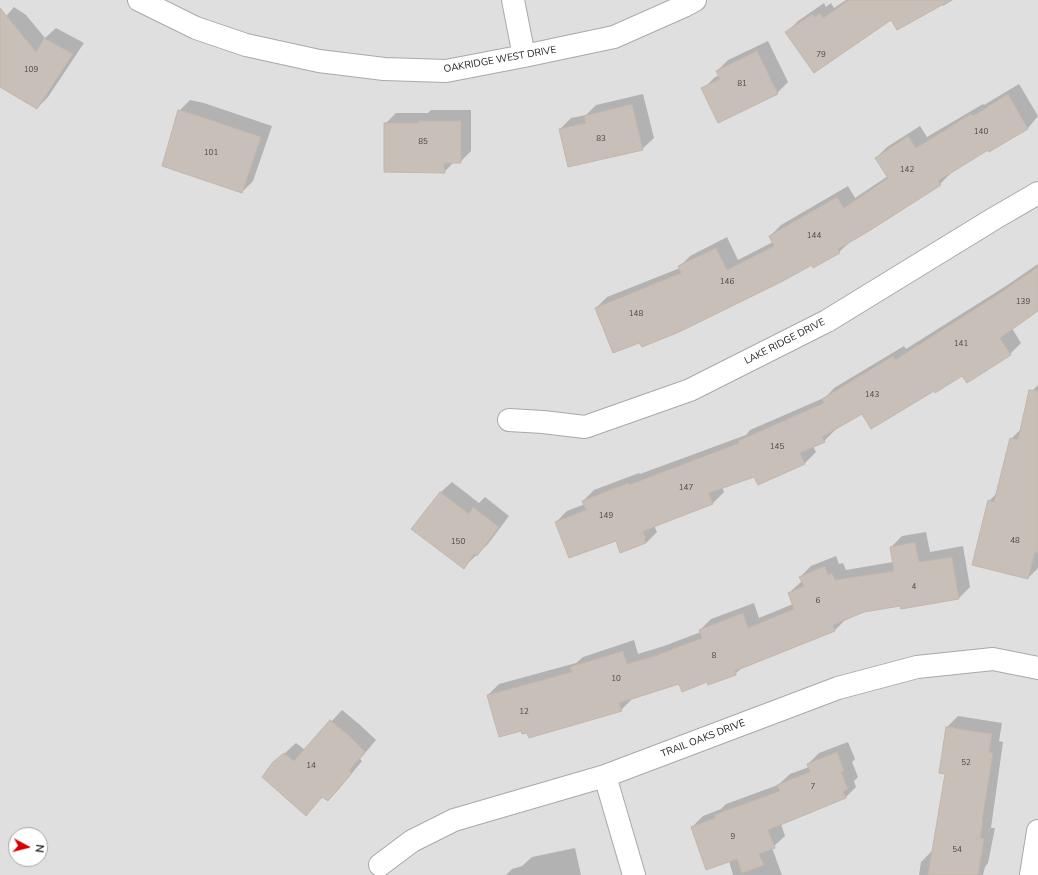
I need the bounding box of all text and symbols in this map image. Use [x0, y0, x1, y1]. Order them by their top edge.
street label: OAKRIDGE WEST DRIVE [443, 44, 557, 76]
house number: 79 [816, 50, 826, 60]
house number: 109 [24, 65, 38, 75]
house number: 81 [737, 79, 747, 89]
house number: 140 [974, 127, 988, 137]
house number: 83 [596, 134, 606, 144]
house number: 85 [418, 137, 428, 147]
house number: 101 [204, 148, 218, 158]
house number: 142 [900, 165, 914, 175]
house number: 144 [807, 231, 821, 241]
house number: 146 [720, 277, 734, 287]
house number: 139 [1016, 297, 1030, 307]
house number: 148 [629, 309, 643, 319]
street label: LAKE RIDGE DRIVE [743, 316, 827, 368]
house number: 141 [954, 339, 968, 349]
house number: 143 [865, 390, 879, 400]
house number: 145 [770, 442, 784, 452]
house number: 147 [679, 483, 693, 493]
house number: 149 [599, 511, 613, 521]
house number: 48 [1010, 536, 1020, 546]
house number: 150 [451, 537, 465, 547]
house number: 4 [912, 582, 916, 592]
house number: 6 [816, 596, 820, 606]
house number: 8 [712, 651, 716, 661]
house number: 10 [611, 674, 621, 684]
house number: 12 [519, 707, 529, 717]
street label: TRAIL OAKS DRIVE [659, 717, 747, 761]
house number: 52 [961, 758, 971, 768]
house number: 14 [306, 761, 316, 771]
house number: 7 [811, 782, 815, 792]
north arrow [8, 827, 48, 867]
house number: 9 [731, 832, 735, 842]
text: N [31, 843, 47, 853]
house number: 54 [952, 845, 962, 855]

